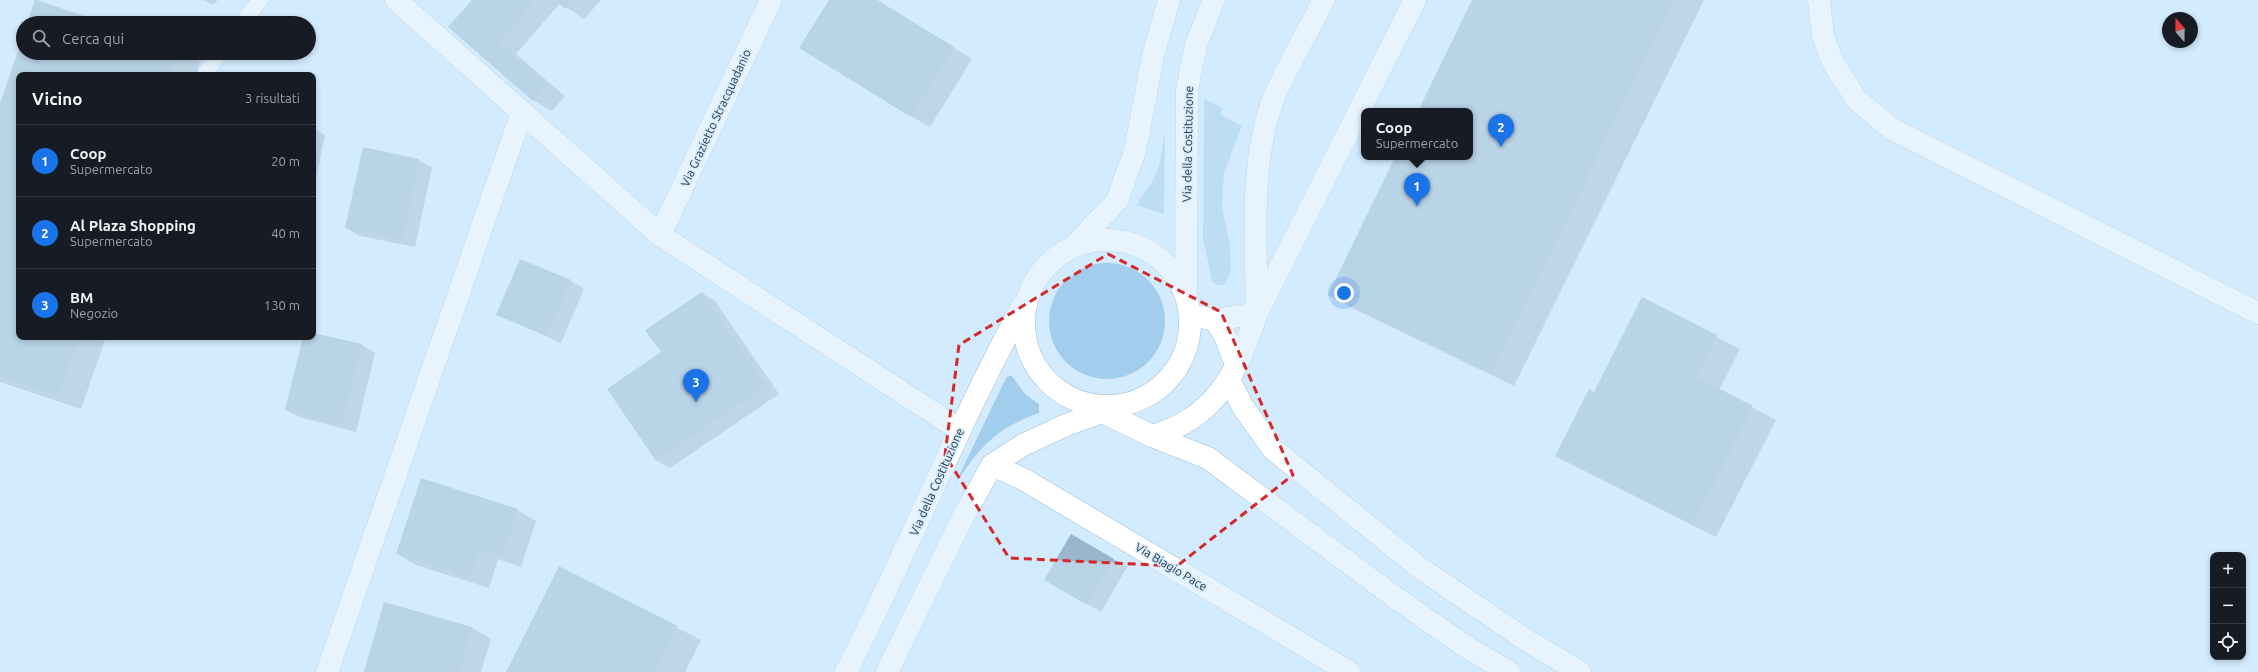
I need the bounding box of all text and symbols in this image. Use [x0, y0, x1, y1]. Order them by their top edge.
north arrow [2162, 12, 2198, 48]
search box [16, 16, 316, 60]
icon: search [30, 27, 52, 49]
text: Cerca qui [62, 30, 124, 47]
street label: Via Grazietto Stracquadanio [678, 47, 753, 189]
street label: Via della Costituzione [1180, 86, 1195, 202]
text: Vicino [32, 89, 82, 108]
text: 3 risultati [245, 91, 300, 105]
popup [1361, 108, 1473, 160]
pin: 2 [1488, 114, 1514, 147]
text: Coop [1376, 119, 1412, 136]
text: Supermercato [1376, 136, 1458, 150]
text: Coop [70, 145, 107, 162]
text: 1 [41, 154, 49, 168]
text: 20 m [271, 154, 300, 168]
text: Supermercato [70, 162, 153, 176]
pin: 1 [1404, 173, 1430, 206]
text: Al Plaza Shopping [70, 217, 196, 234]
text: 2 [41, 226, 49, 240]
text: 40 m [271, 226, 300, 240]
text: Supermercato [70, 234, 153, 248]
your location [1334, 283, 1354, 303]
text: BM [70, 289, 93, 306]
text: 3 [41, 298, 49, 312]
text: 130 m [264, 298, 300, 312]
text: Negozio [70, 306, 118, 320]
pin: 3 [683, 369, 709, 402]
street label: Via della Costituzione [907, 426, 966, 538]
street label: Via Biagio Pace [1133, 540, 1210, 593]
map controls [2210, 552, 2246, 660]
button: + [2210, 552, 2246, 588]
button: − [2210, 588, 2246, 624]
button: locate [2210, 624, 2246, 660]

